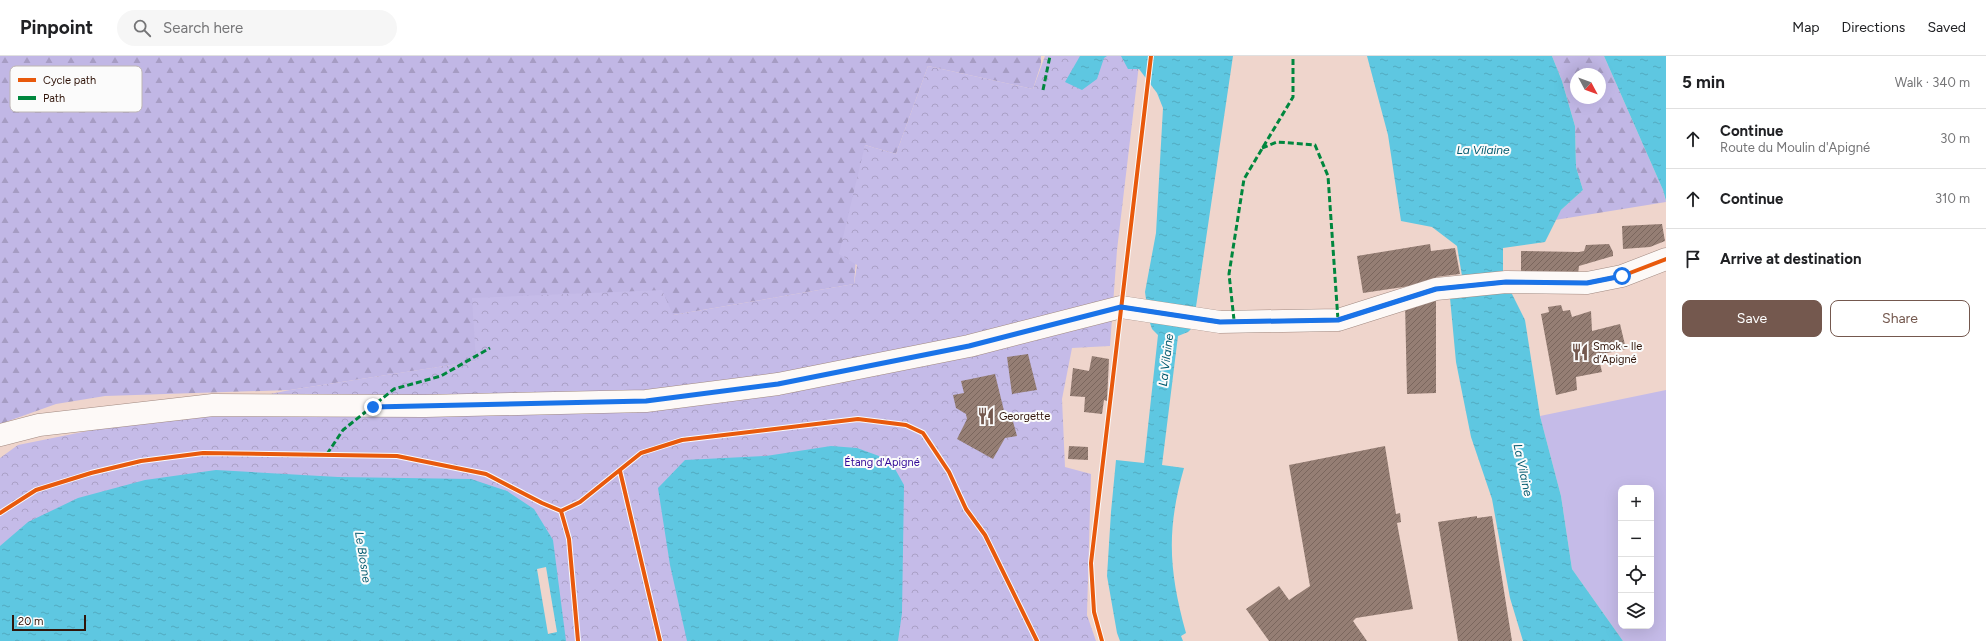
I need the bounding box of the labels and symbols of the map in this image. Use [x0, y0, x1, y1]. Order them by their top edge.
legend [10, 66, 142, 112]
north arrow [1570, 68, 1606, 104]
text: Cycle path [43, 74, 96, 87]
text: Path [43, 92, 65, 105]
water label: La Vilaine [1456, 143, 1510, 157]
route start [1613, 267, 1631, 285]
water label: La Vilaine [1156, 332, 1176, 387]
place label: Smok - Ile d’Apigné [1593, 340, 1642, 366]
restaurant icon: Smok - Ile d’Apigné [1570, 342, 1590, 362]
route end [364, 398, 382, 416]
restaurant icon: Georgette [976, 406, 996, 426]
place label: Georgette [999, 410, 1050, 423]
water label: La Vilaine [1511, 443, 1535, 498]
park label: Étang d'Apigné [844, 456, 920, 469]
water label: Le Blosne [352, 530, 374, 584]
scale bar [12, 613, 86, 632]

